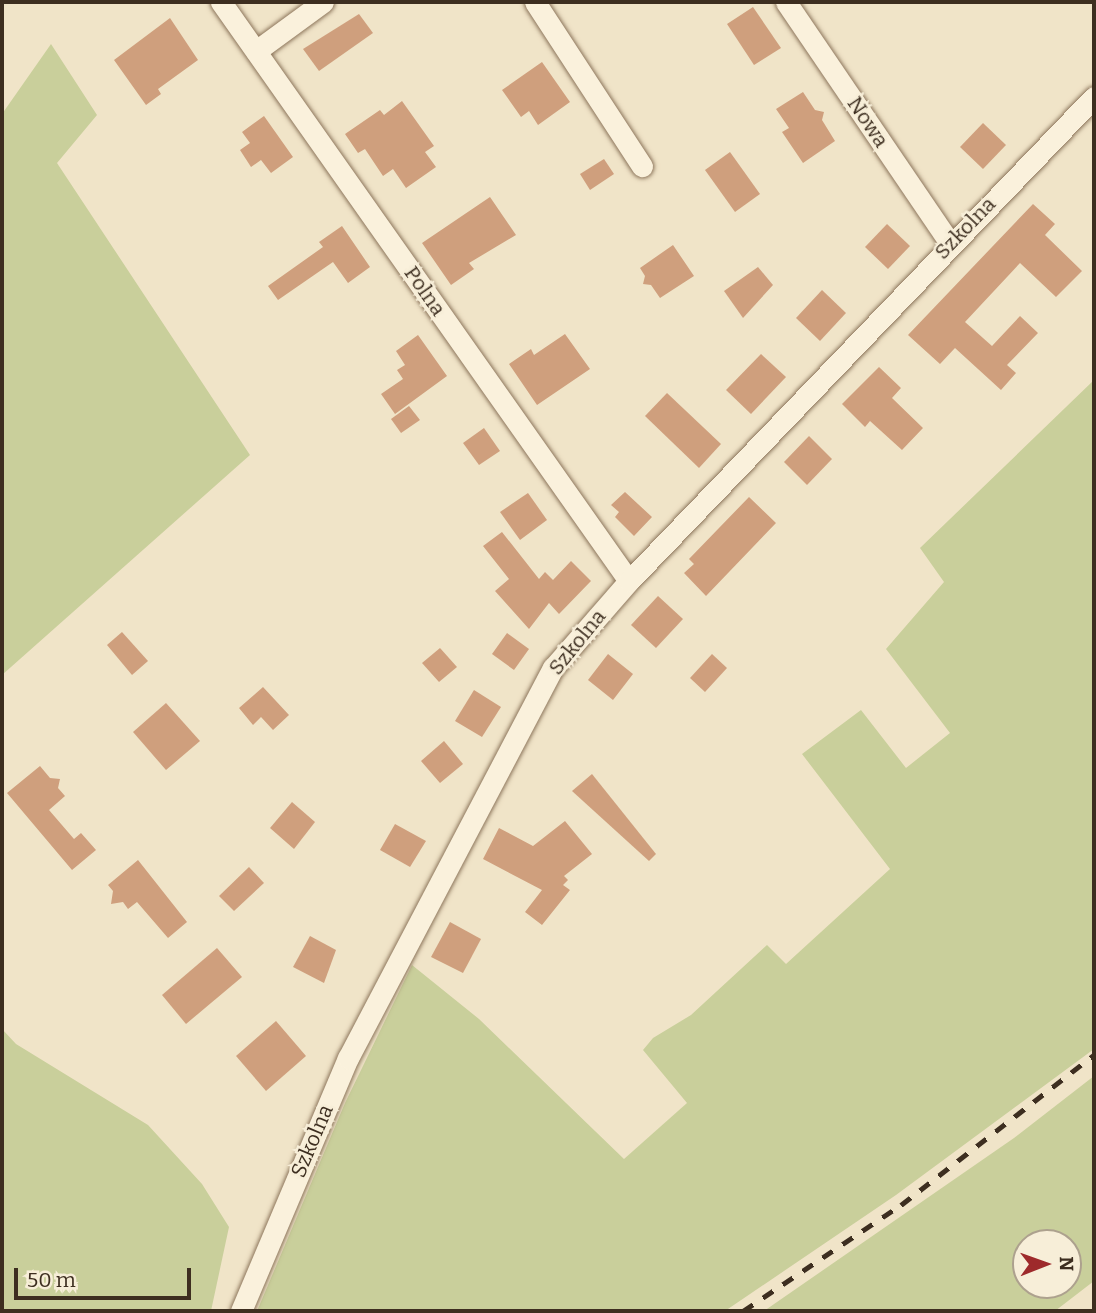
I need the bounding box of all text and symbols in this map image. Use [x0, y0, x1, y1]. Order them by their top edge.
street label: Nowa [842, 92, 894, 152]
street label: Szkolna [929, 192, 1001, 264]
street label: Polna [399, 261, 451, 321]
street label: Szkolna [543, 604, 611, 680]
street label: Szkolna [285, 1101, 339, 1181]
north arrow [1012, 1229, 1082, 1299]
scale bar [18, 1254, 194, 1298]
text: N [1055, 1256, 1078, 1271]
text: 50 m [27, 1267, 76, 1293]

